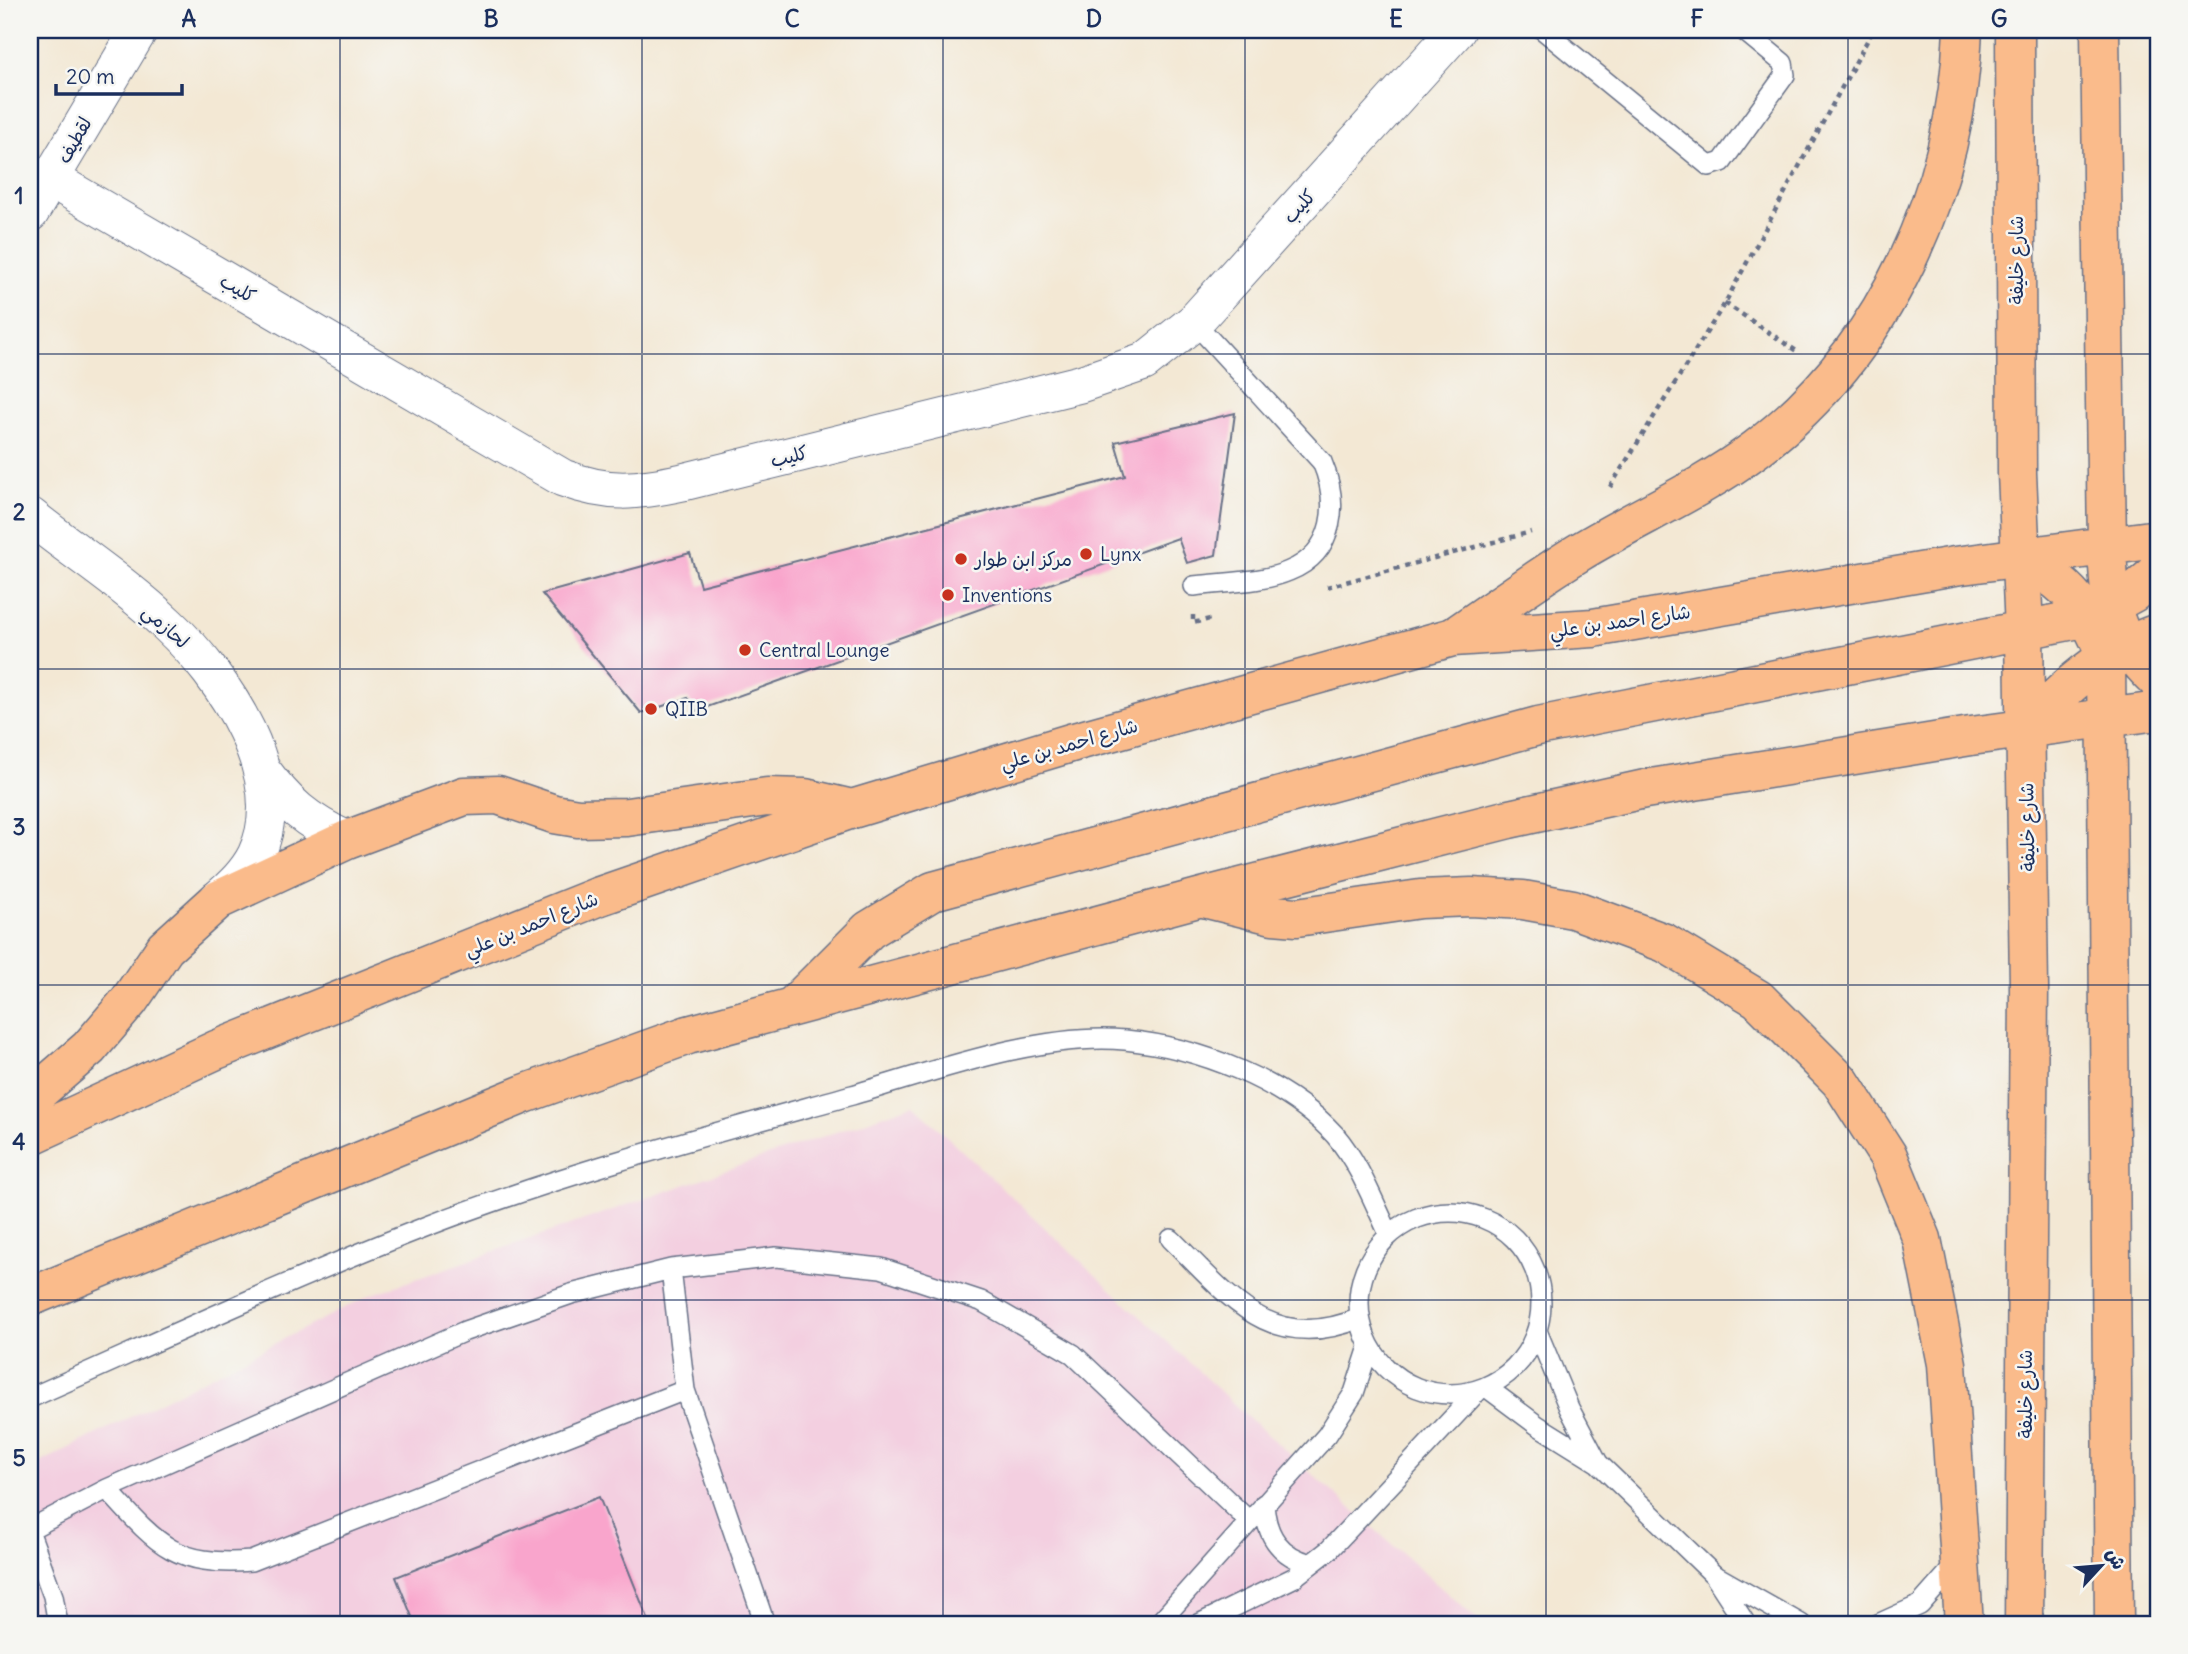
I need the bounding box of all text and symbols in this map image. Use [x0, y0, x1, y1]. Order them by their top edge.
text: A [182, 4, 197, 33]
text: B [483, 4, 499, 33]
text: C [784, 4, 800, 33]
text: D [1086, 4, 1102, 33]
text: E [1389, 4, 1403, 33]
text: F [1690, 4, 1704, 33]
text: G [1991, 4, 2007, 33]
scale bar [56, 52, 182, 96]
text: 20 m [66, 63, 115, 90]
street label: لقطيف [51, 113, 97, 167]
text: 1 [14, 181, 24, 210]
street label: كليب [1277, 184, 1321, 228]
street label: شارع خليفة [2004, 216, 2030, 304]
street label: كليب [216, 268, 260, 308]
street label: كليب [768, 440, 810, 472]
text: 2 [13, 497, 26, 526]
place label: Lynx [1100, 542, 1142, 566]
marker: Lynx [1078, 546, 1094, 562]
place label: مركز ابن طوار [973, 547, 1072, 571]
marker: مركز ابن طوار [953, 551, 969, 567]
place label: Inventions [962, 583, 1052, 607]
marker: Inventions [940, 587, 956, 603]
street label: لحازمي [134, 599, 194, 657]
street label: شارع احمد بن علي [1548, 599, 1693, 648]
place label: Central Lounge [759, 638, 889, 662]
marker: Central Lounge [737, 642, 753, 658]
place label: QIIB [665, 697, 708, 721]
marker: QIIB [643, 701, 659, 717]
street label: شارع احمد بن علي [997, 713, 1142, 780]
street label: شارع خليفة [2014, 782, 2042, 872]
text: 3 [12, 812, 26, 841]
street label: شارع احمد بن علي [461, 886, 603, 966]
text: 4 [12, 1127, 26, 1156]
street label: شارع خليفة [2013, 1350, 2039, 1438]
text: 5 [12, 1443, 26, 1472]
north arrow [2066, 1532, 2136, 1602]
text: ش [2101, 1544, 2132, 1573]

